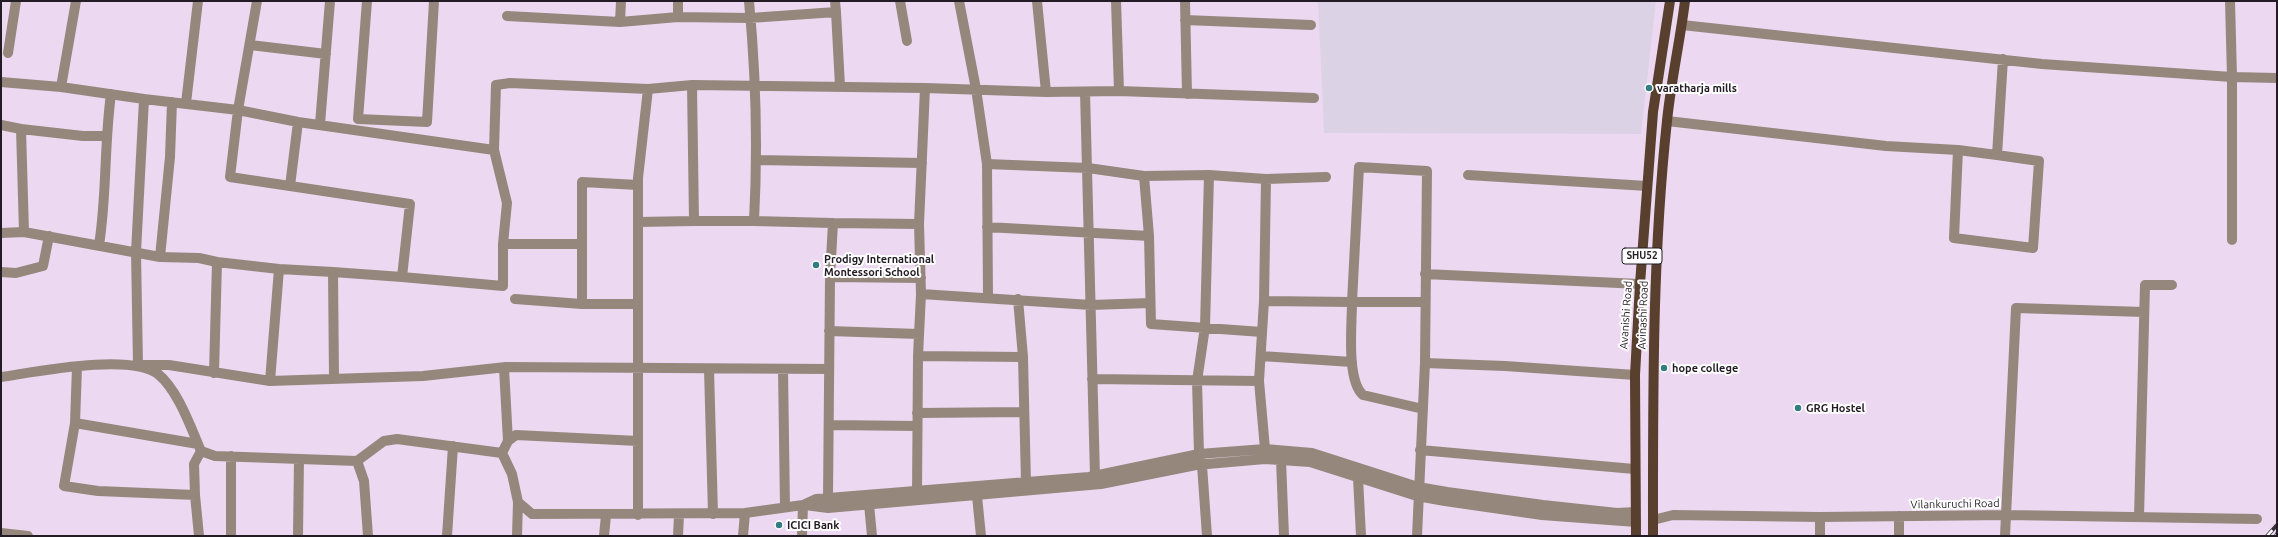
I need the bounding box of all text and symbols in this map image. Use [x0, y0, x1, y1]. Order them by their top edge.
place label: varatharja mills [1657, 81, 1737, 95]
marker: varatharja mills [1644, 83, 1654, 93]
road number: SHU52 [1622, 248, 1662, 264]
place label: Prodigy International Montessori School [824, 252, 934, 278]
marker: Prodigy International Montessori School [811, 260, 821, 270]
street label: Avanishi Road [1617, 280, 1635, 350]
street label: Avinashi Road [1635, 280, 1651, 350]
place label: hope college [1672, 361, 1738, 375]
marker: hope college [1659, 363, 1669, 373]
place label: GRG Hostel [1806, 401, 1865, 415]
marker: GRG Hostel [1793, 403, 1803, 413]
street label: Vilankuruchi Road [1910, 497, 2000, 511]
place label: ICICI Bank [787, 518, 839, 532]
marker: ICICI Bank [774, 520, 784, 530]

